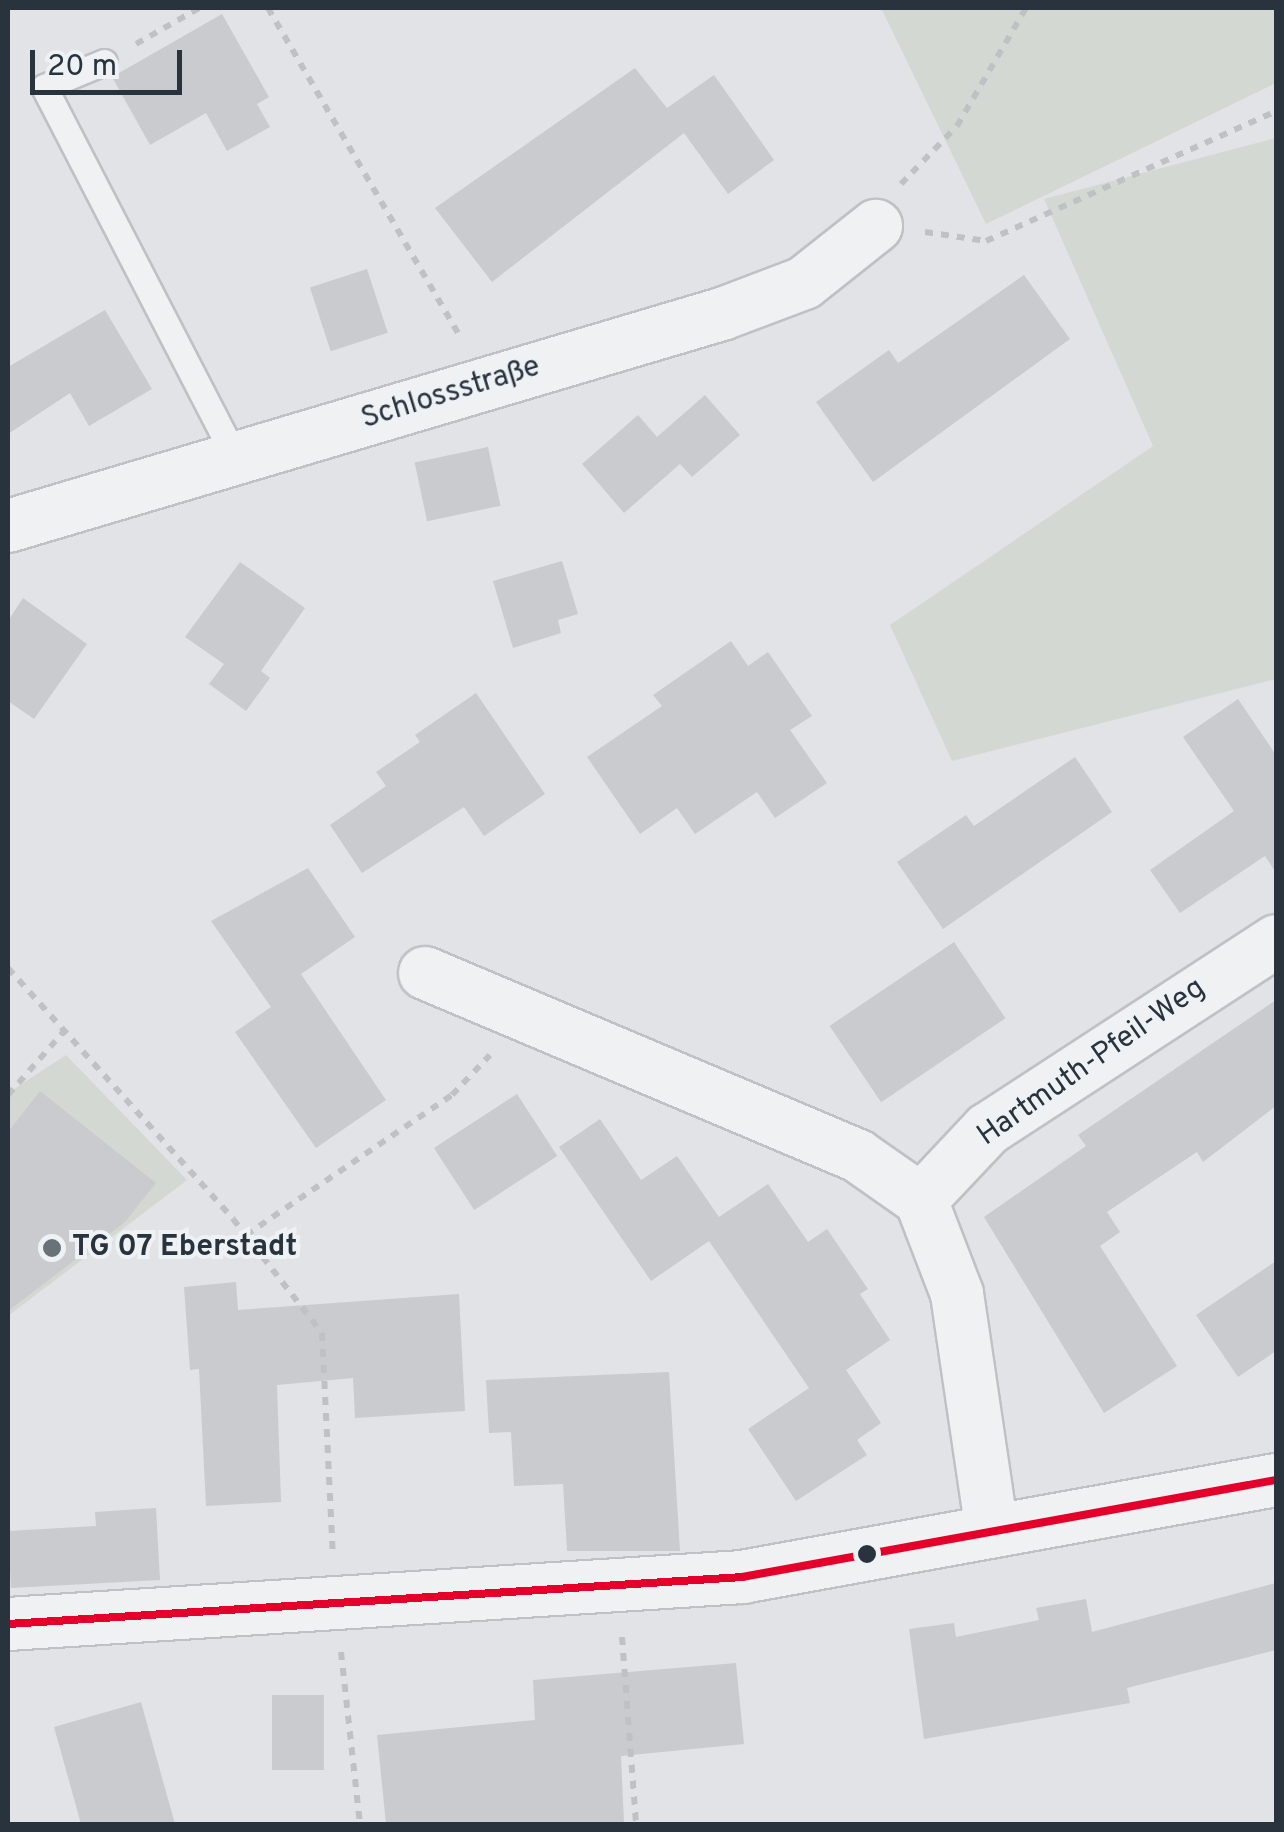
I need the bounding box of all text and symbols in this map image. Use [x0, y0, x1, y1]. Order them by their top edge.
scale bar [35, 30, 188, 92]
text: 20 m [47, 49, 117, 86]
street label: Schlossstraße [357, 350, 545, 438]
street label: Hartmuth-Pfeil-Weg [971, 971, 1213, 1155]
place label: TG 07 Eberstadt [72, 1230, 297, 1266]
marker: TG 07 Eberstadt [41, 1237, 63, 1259]
unlabelled marker [857, 1544, 877, 1564]

